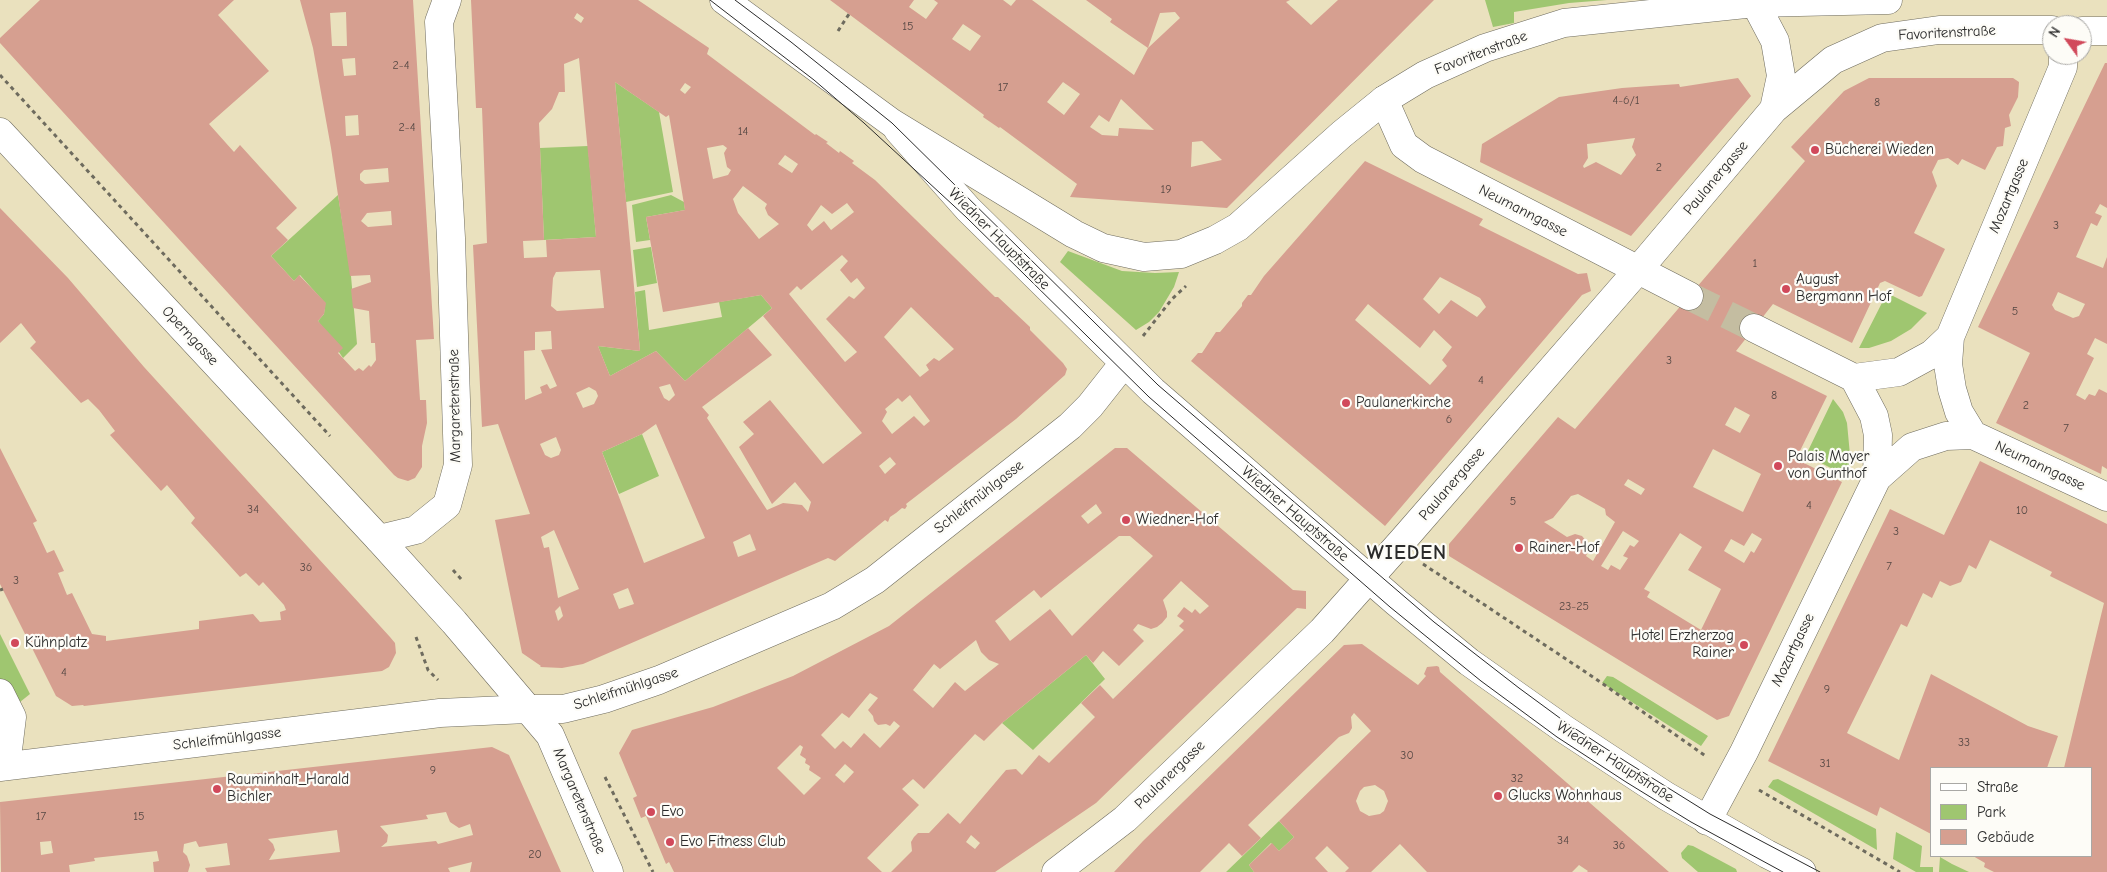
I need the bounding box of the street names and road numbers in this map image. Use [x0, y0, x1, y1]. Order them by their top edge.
street label: Favoritenstraße [1898, 21, 1996, 45]
street label: Favoritenstraße [1432, 27, 1530, 79]
street label: Paulanergasse [1680, 137, 1752, 219]
street label: Mozartgasse [1985, 156, 2033, 236]
street label: Neumanngasse [1476, 181, 1570, 241]
street label: Wiedner Hauptstraße [944, 184, 1054, 294]
street label: Operngasse [158, 302, 222, 370]
street label: Margaretenstraße [445, 349, 465, 463]
street label: Neumanngasse [1992, 437, 2088, 495]
street label: Paulanergasse [1415, 444, 1489, 524]
street label: Schleifmühlgasse [931, 456, 1027, 538]
street label: Wiedner Hauptstraße [1238, 462, 1352, 566]
street label: Mozartgasse [1768, 610, 1818, 690]
street label: Schleifmühlgasse [571, 664, 681, 714]
street label: Wiedner Hauptstraße [1553, 717, 1677, 807]
street label: Schleifmühlgasse [172, 723, 282, 755]
street label: Paulanergasse [1131, 737, 1209, 813]
street label: Margaretenstraße [549, 745, 609, 857]

